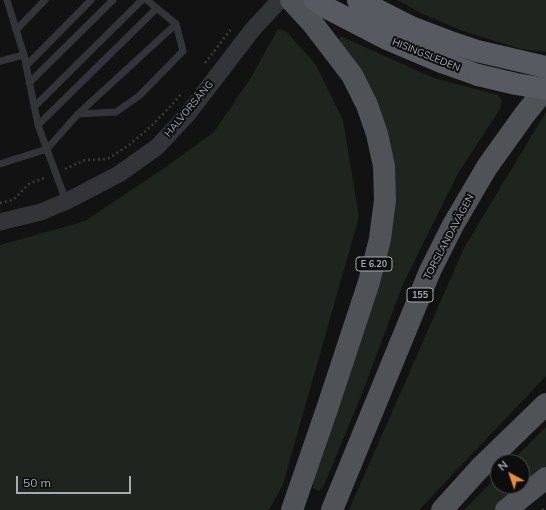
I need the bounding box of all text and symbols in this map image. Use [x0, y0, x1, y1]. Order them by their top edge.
street label: HISINGSLEDEN [390, 36, 462, 74]
street label: HALVORSÄNG [162, 79, 216, 139]
street label: TORSLANDAVÄGEN [421, 192, 477, 282]
road number: E 6.20 [356, 257, 392, 271]
road number: 155 [407, 288, 433, 302]
north arrow [490, 454, 530, 494]
text: N [495, 458, 511, 474]
scale bar [18, 468, 133, 494]
text: 50 m [23, 475, 51, 490]

